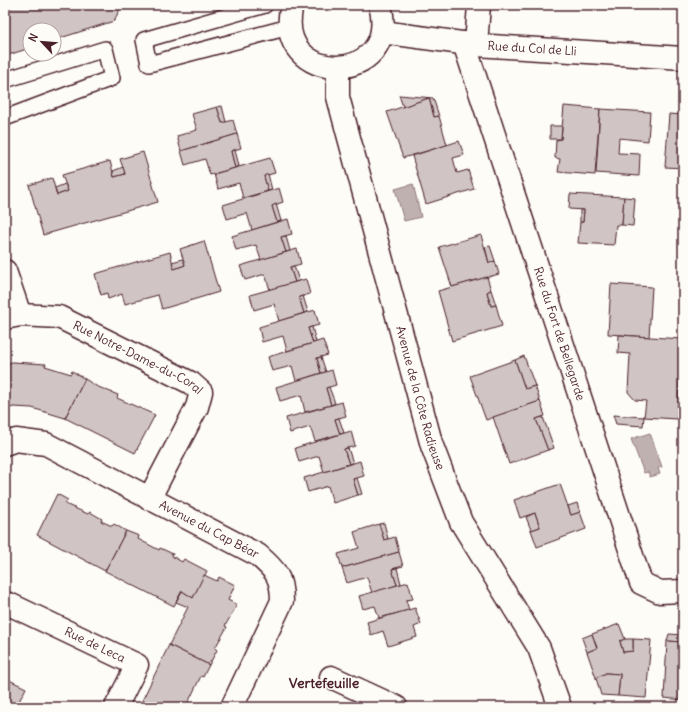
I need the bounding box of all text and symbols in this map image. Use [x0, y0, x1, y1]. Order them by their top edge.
north arrow [22, 22, 62, 62]
text: N [25, 31, 41, 44]
street label: Rue du Col de Lli [487, 38, 577, 58]
street label: Rue du Fort de Bellegarde [531, 265, 589, 402]
street label: Rue Notre-Dame-du-Coral [71, 317, 206, 397]
street label: Avenue de la Côte Radieuse [393, 324, 448, 472]
street label: Avenue du Cap Béar [157, 497, 262, 561]
street label: Rue de Leca [62, 624, 128, 665]
district label: Vertefeuille [289, 674, 360, 692]

